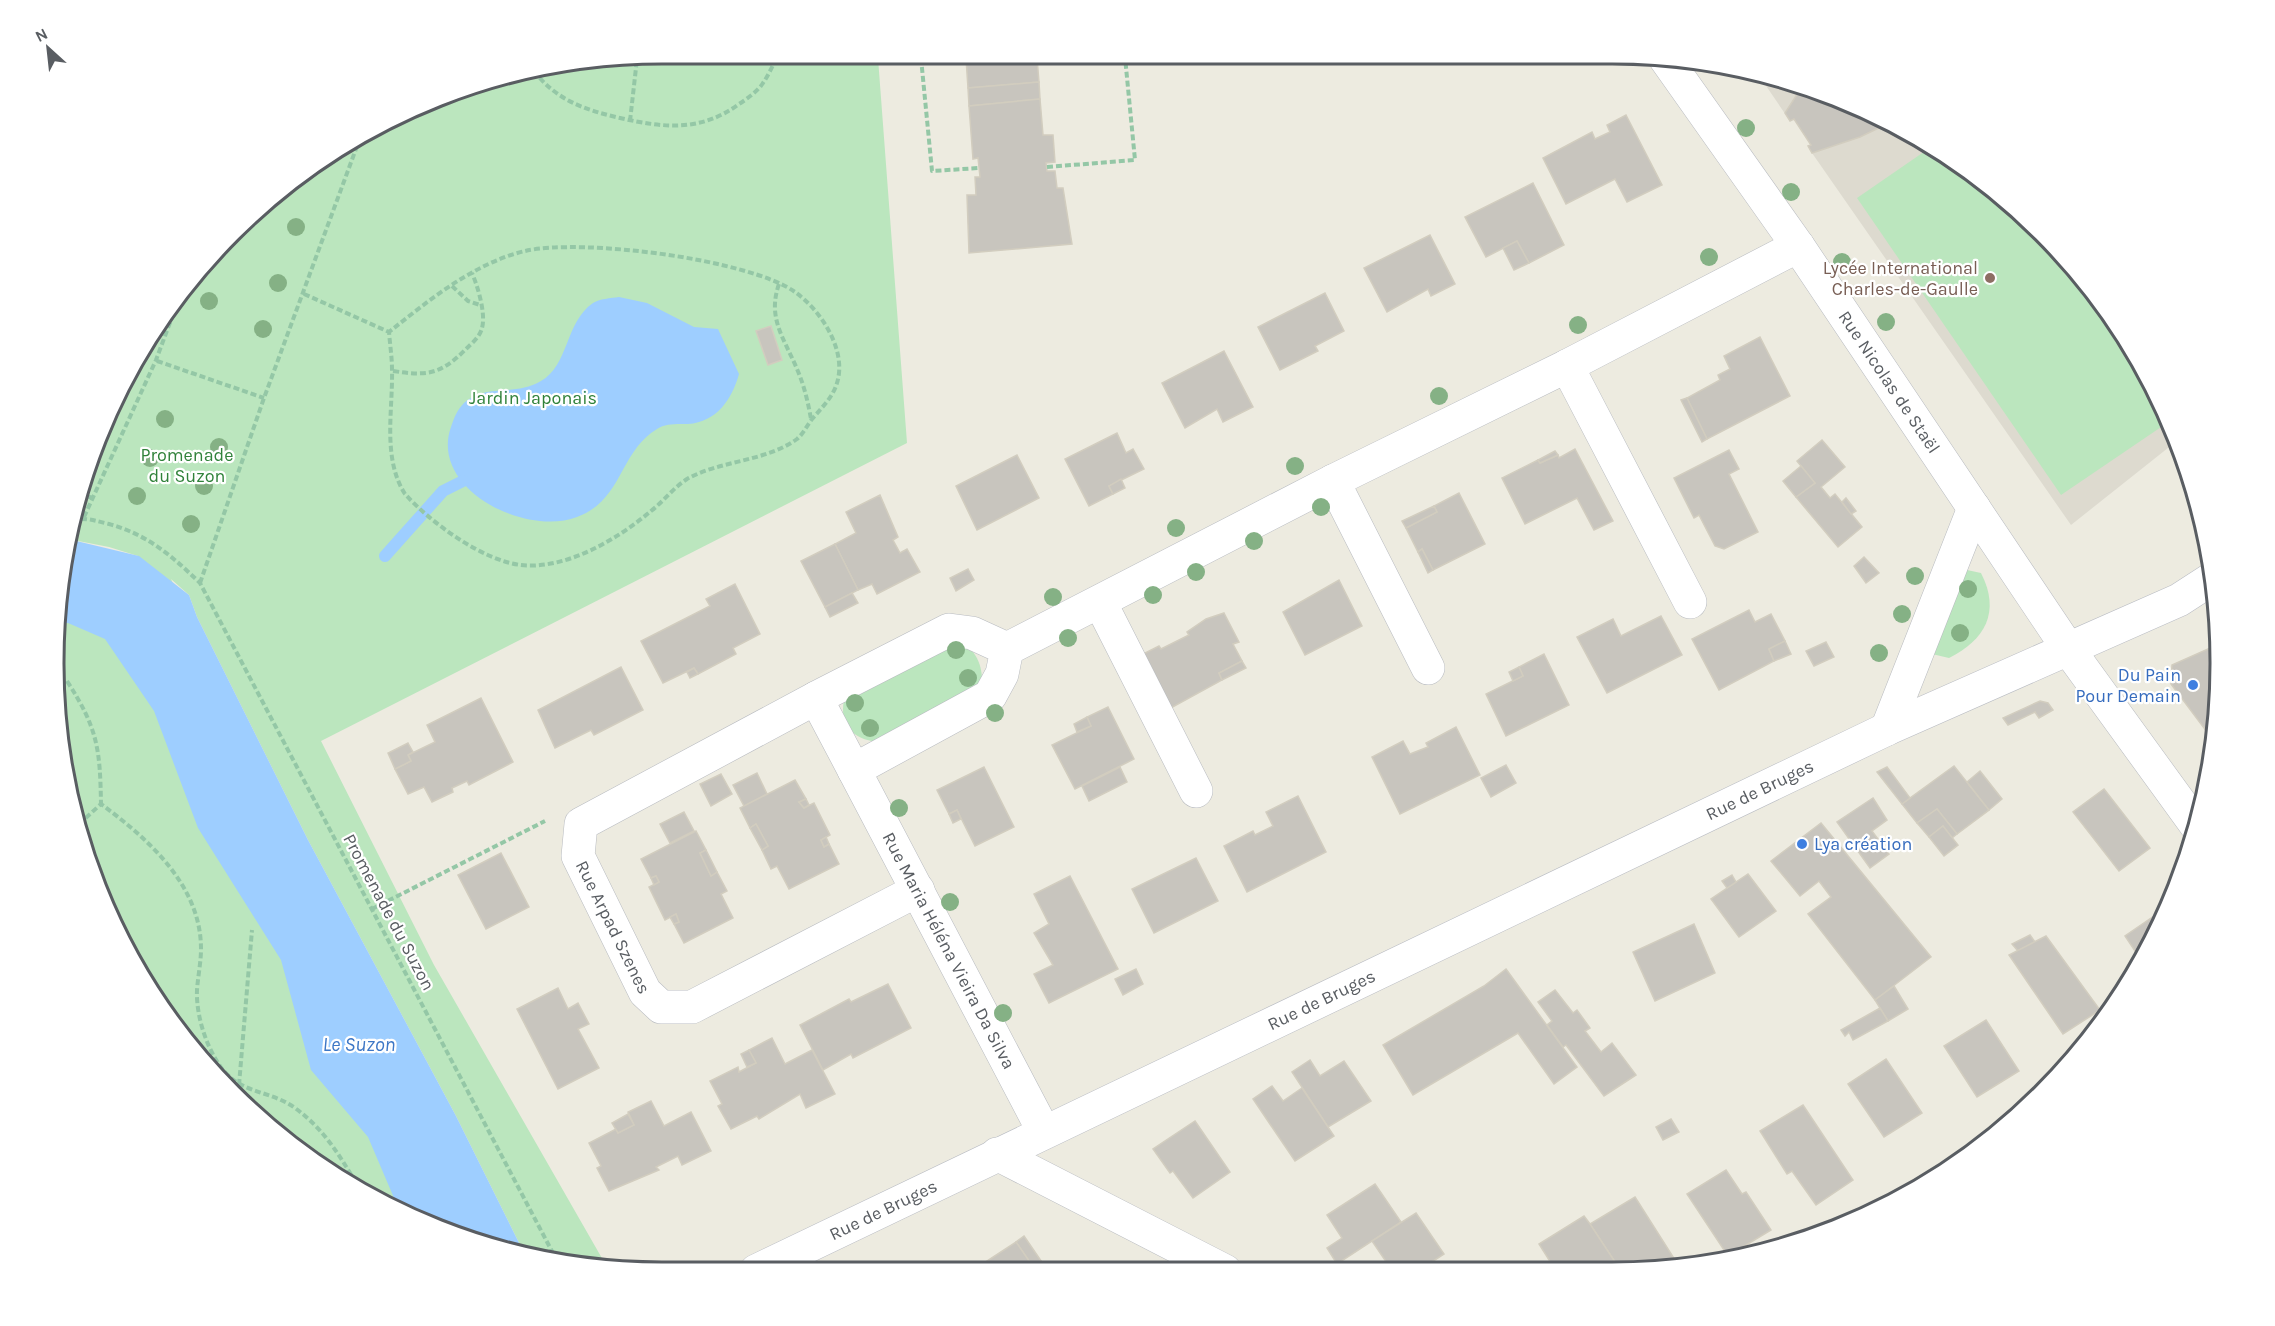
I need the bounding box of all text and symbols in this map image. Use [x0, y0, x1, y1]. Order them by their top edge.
north arrow [18, 18, 78, 78]
text: N [32, 24, 51, 46]
place label: Lycée International Charles-de-Gaulle [1823, 257, 1978, 300]
marker: Lycée International Charles-de-Gaulle [1983, 271, 1997, 285]
street label: Rue Nicolas de Staël [1834, 306, 1945, 457]
park label: Jardin Japonais [469, 387, 597, 409]
park label: Promenade du Suzon [140, 444, 234, 487]
place label: Du Pain Pour Demain [2075, 664, 2181, 707]
marker: Du Pain Pour Demain [2186, 678, 2200, 692]
street label: Rue de Bruges [1702, 755, 1817, 825]
street label: Rue Maria Héléna Vieira Da Silva [878, 828, 1020, 1073]
street label: Promenade du Suzon [338, 830, 440, 994]
place label: Lya création [1814, 833, 1912, 855]
marker: Lya création [1795, 837, 1809, 851]
street label: Rue Arpad Szenes [571, 857, 655, 997]
street label: Rue de Bruges [1264, 965, 1379, 1035]
water label: Le Suzon [323, 1033, 395, 1056]
street label: Rue de Bruges [826, 1175, 941, 1245]

